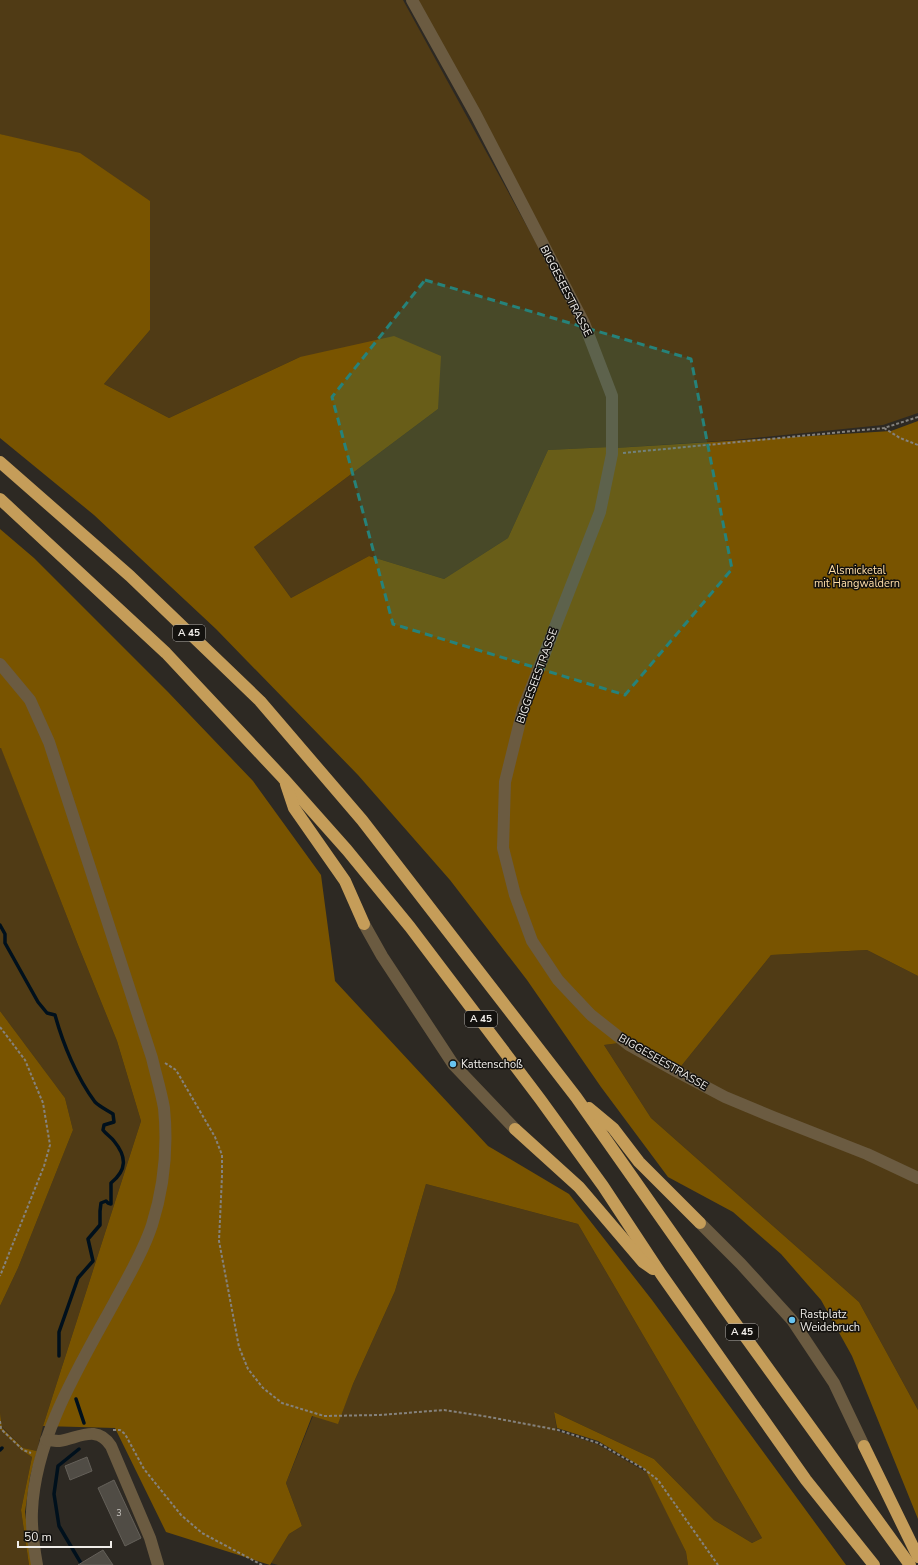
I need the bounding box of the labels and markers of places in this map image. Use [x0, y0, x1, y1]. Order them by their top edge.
place label: Kattenschoß [461, 1057, 523, 1072]
marker: Kattenschoß [448, 1059, 458, 1069]
place label: Rastplatz Weidebruch [800, 1307, 860, 1335]
marker: Rastplatz Weidebruch [787, 1315, 797, 1325]

